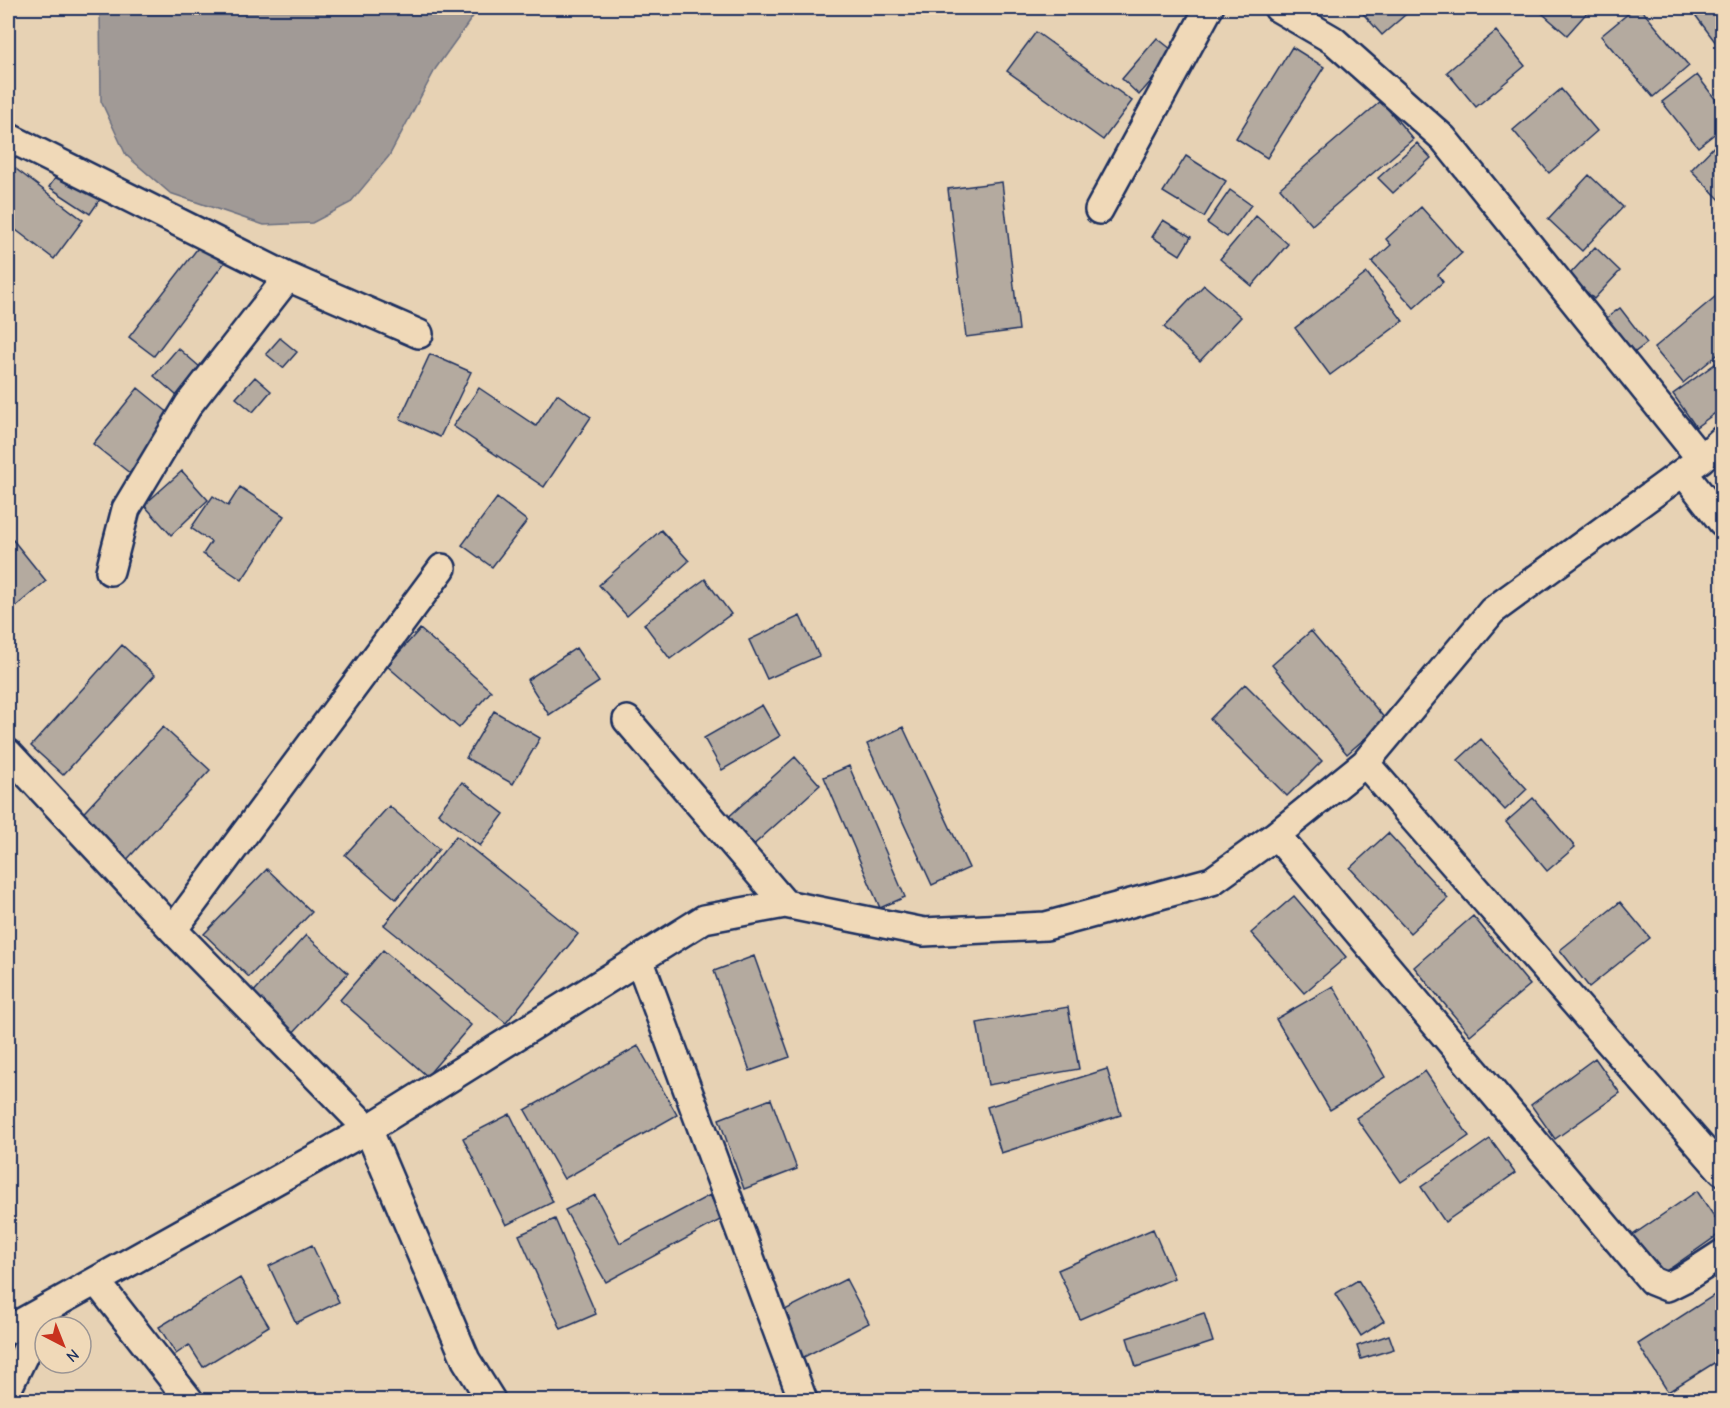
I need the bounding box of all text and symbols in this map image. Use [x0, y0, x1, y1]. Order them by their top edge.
north arrow [33, 1315, 93, 1375]
text: N [62, 1345, 82, 1366]

